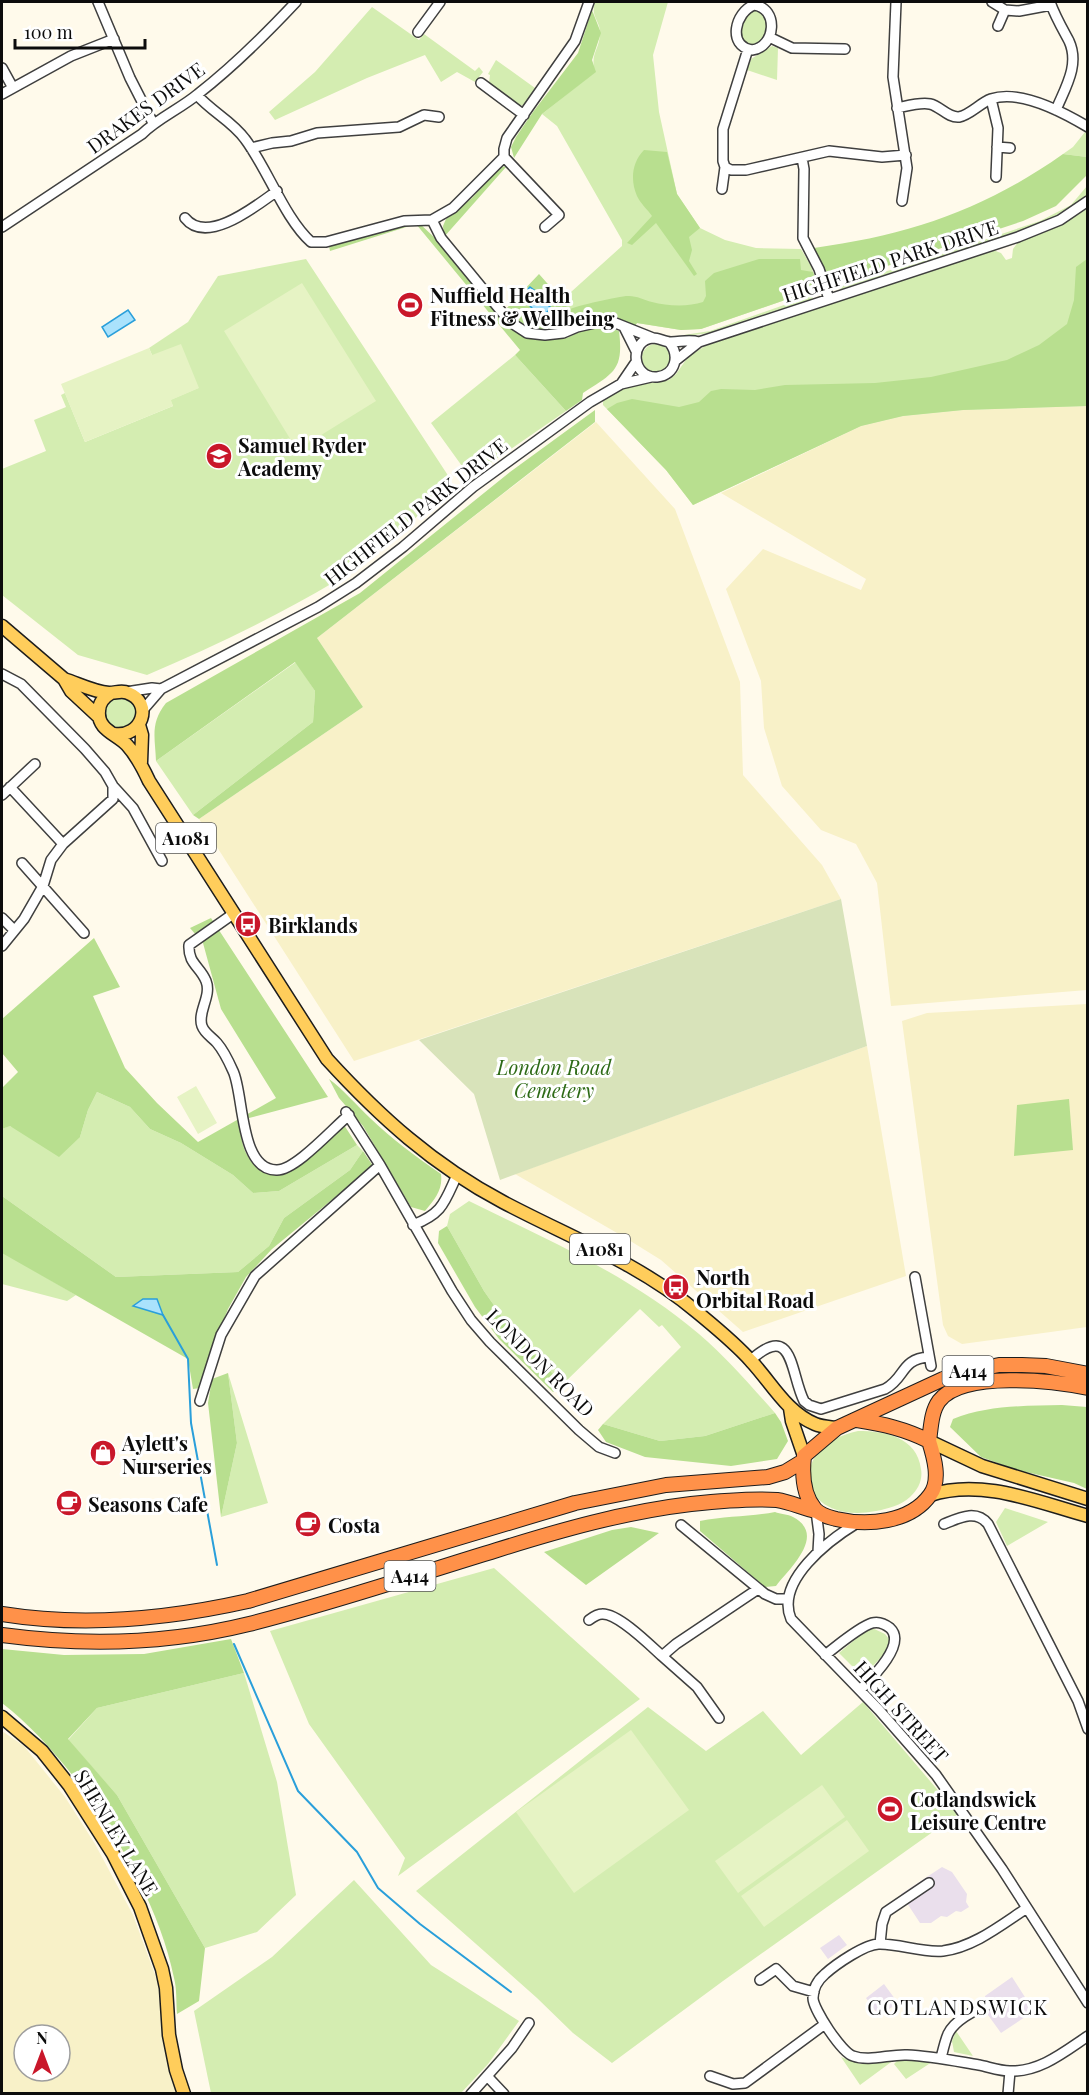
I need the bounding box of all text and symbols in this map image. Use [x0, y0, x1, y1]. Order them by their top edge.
scale bar [15, 12, 146, 50]
text: 100 m [24, 20, 73, 44]
street label: DRAKES DRIVE [81, 55, 209, 159]
street label: HIGHFIELD PARK DRIVE [779, 212, 1001, 308]
place label: Nuffield Health Fitness & Wellbeing [430, 281, 614, 331]
sports icon: Nuffield Health Fitness & Wellbeing [395, 290, 425, 320]
place label: Samuel Ryder Academy [237, 431, 367, 481]
street label: HIGHFIELD PARK DRIVE [318, 431, 512, 591]
school or university icon: Samuel Ryder Academy [204, 441, 234, 471]
road number: A1081 [156, 823, 216, 853]
bus stop icon: Birklands [233, 909, 263, 939]
place label: Birklands [268, 911, 358, 938]
park label: London Road Cemetery [496, 1053, 612, 1103]
road number: A1081 [570, 1234, 630, 1264]
place label: North Orbital Road [696, 1263, 815, 1313]
bus stop icon: North Orbital Road [661, 1272, 691, 1302]
street label: LONDON ROAD [481, 1302, 601, 1422]
road number: A414 [942, 1356, 994, 1386]
place label: Aylett's Nurseries [121, 1429, 212, 1479]
shop icon: Aylett's Nurseries [88, 1438, 118, 1468]
cafe icon: Seasons Cafe [54, 1488, 84, 1518]
place label: Seasons Cafe [88, 1490, 208, 1517]
cafe icon: Costa [293, 1509, 323, 1539]
place label: Costa [328, 1511, 381, 1538]
road number: A414 [384, 1561, 436, 1591]
street label: HIGH STREET [849, 1654, 955, 1768]
street label: SHENLEY LANE [69, 1764, 165, 1900]
place label: Cotlandswick Leisure Centre [910, 1785, 1046, 1835]
sports icon: Cotlandswick Leisure Centre [875, 1794, 905, 1824]
district label: COTLANDSWICK [867, 1992, 1049, 2020]
north arrow [12, 2023, 72, 2083]
text: N [36, 2027, 48, 2048]

